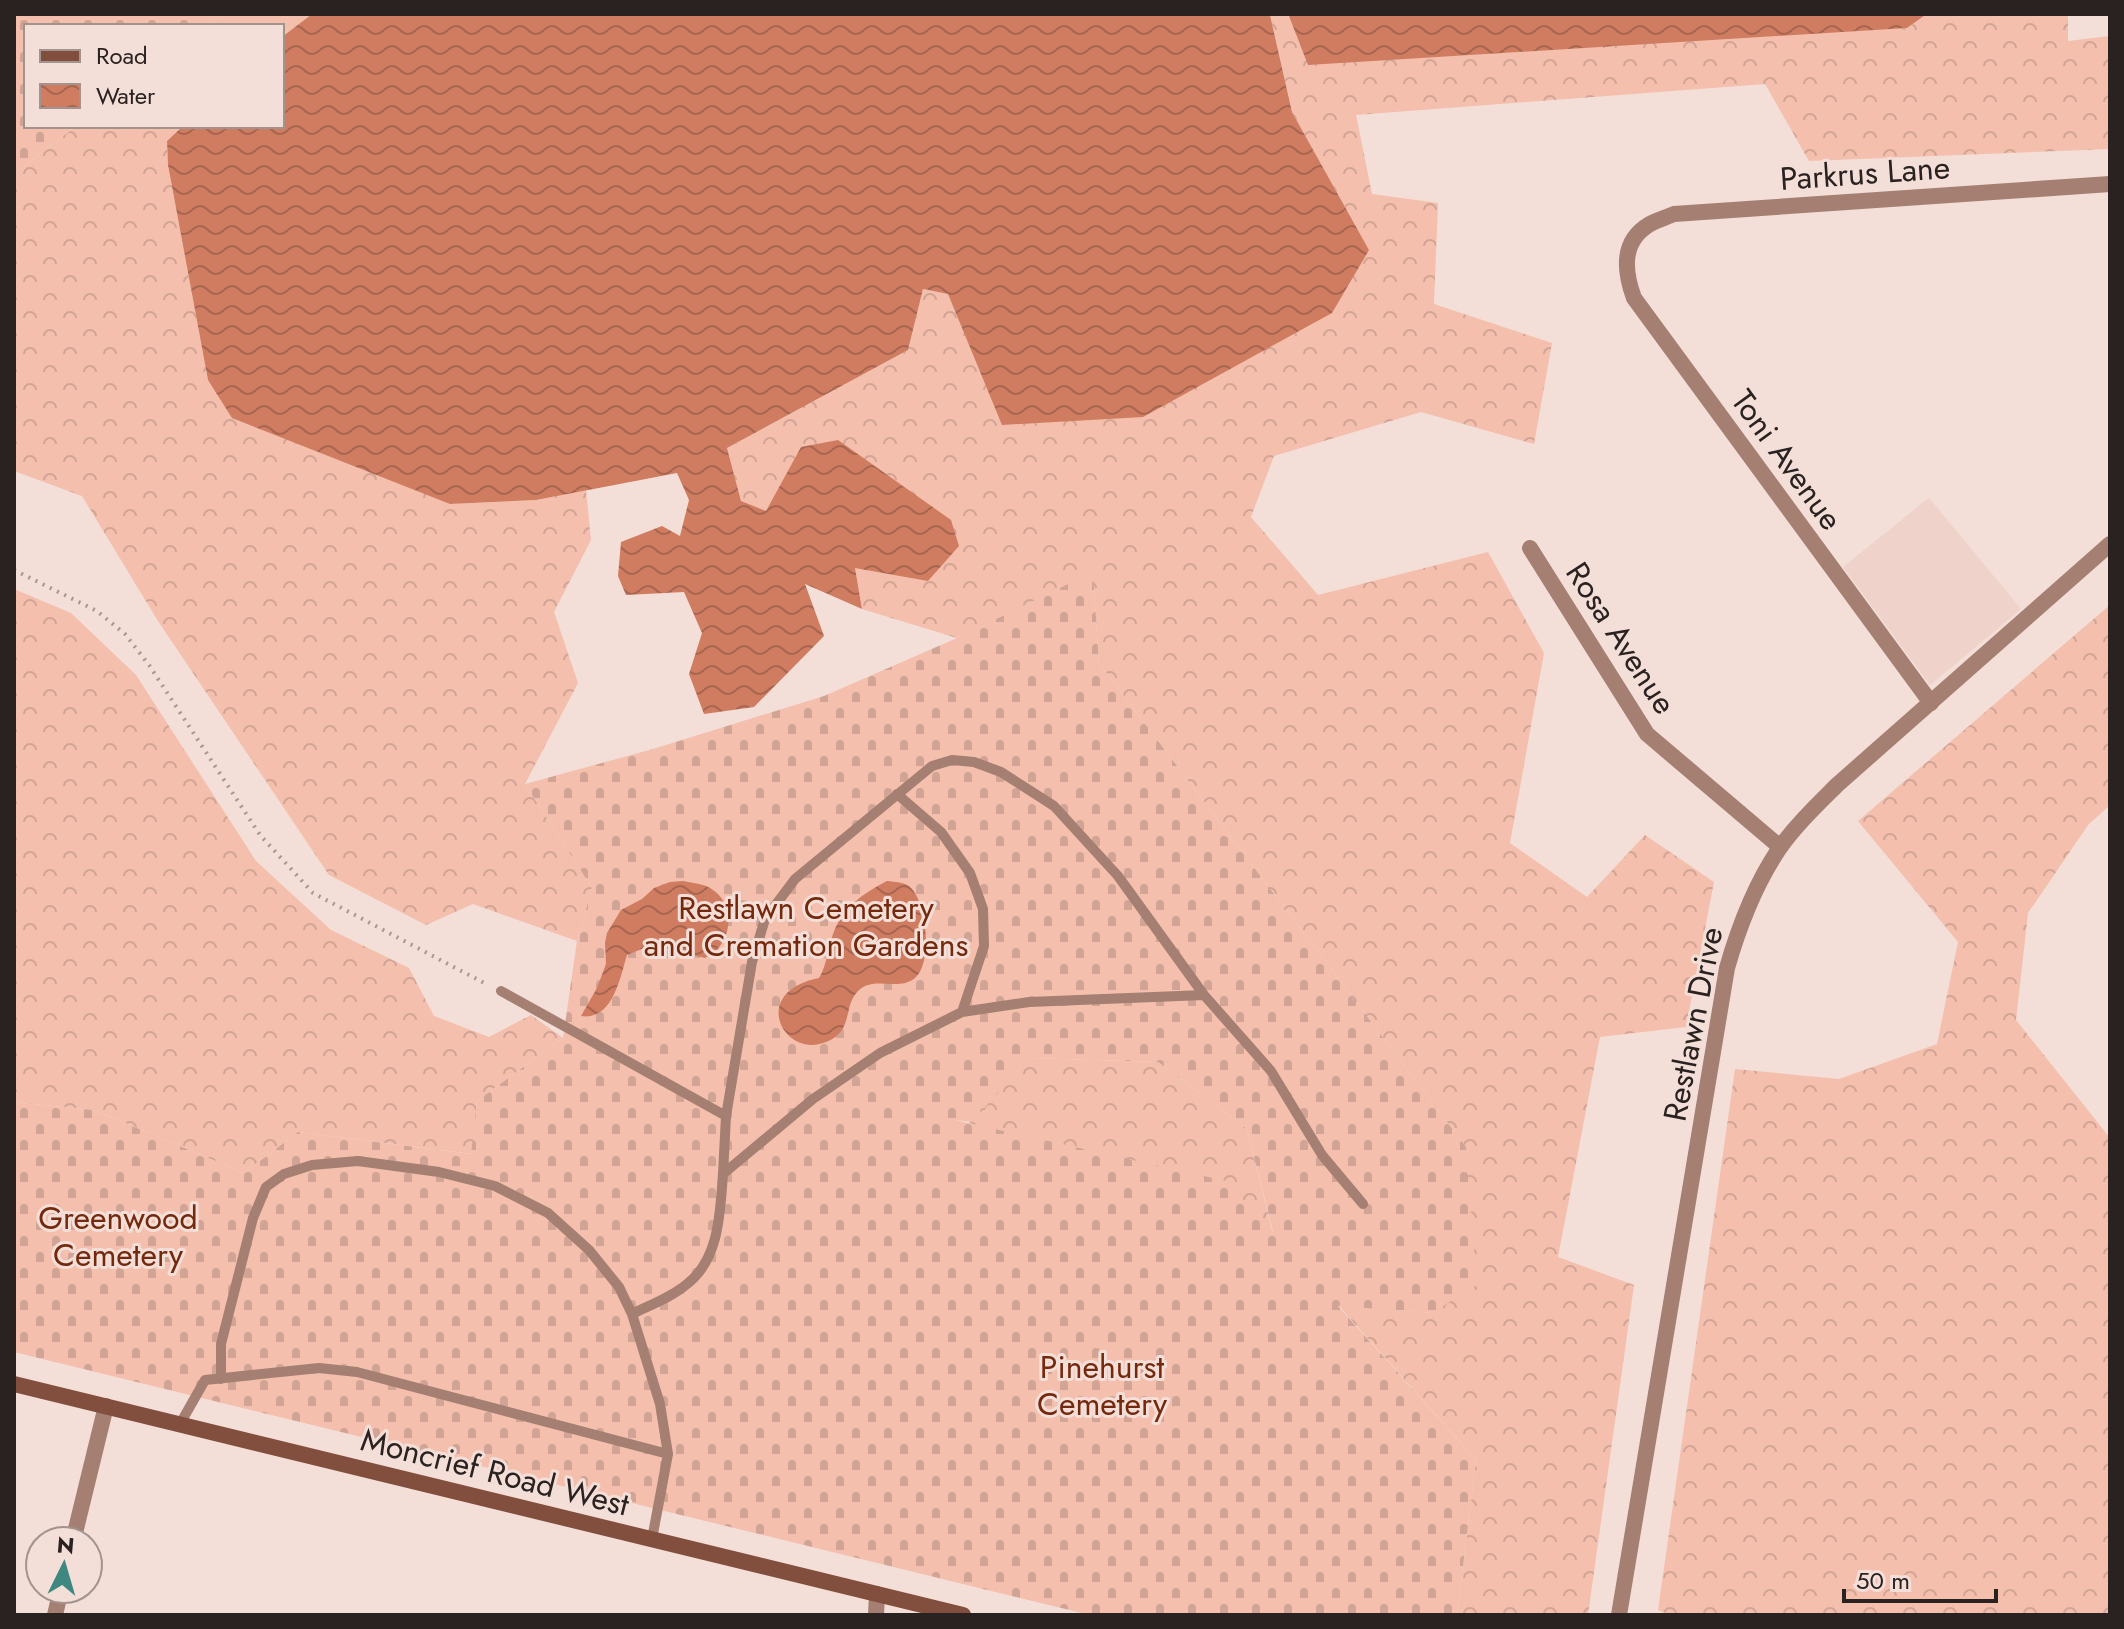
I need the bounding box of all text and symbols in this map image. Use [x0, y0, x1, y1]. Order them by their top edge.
legend [24, 24, 284, 128]
text: Road [96, 38, 148, 73]
text: Water [96, 78, 156, 113]
street label: Parkrus Lane [1778, 144, 1952, 202]
street label: Toni Avenue [1720, 380, 1854, 540]
street label: Rosa Avenue [1555, 553, 1687, 723]
park label: Restlawn Cemetery and Cremation Gardens [644, 885, 968, 968]
street label: Restlawn Drive [1652, 923, 1734, 1125]
park label: Greenwood Cemetery [38, 1195, 198, 1278]
park label: Pinehurst Cemetery [1037, 1344, 1168, 1427]
street label: Moncrief Road West [356, 1416, 634, 1528]
north arrow [24, 1525, 104, 1605]
text: N [56, 1528, 76, 1562]
scale bar [1844, 1553, 1996, 1603]
text: 50 m [1856, 1563, 1910, 1598]

